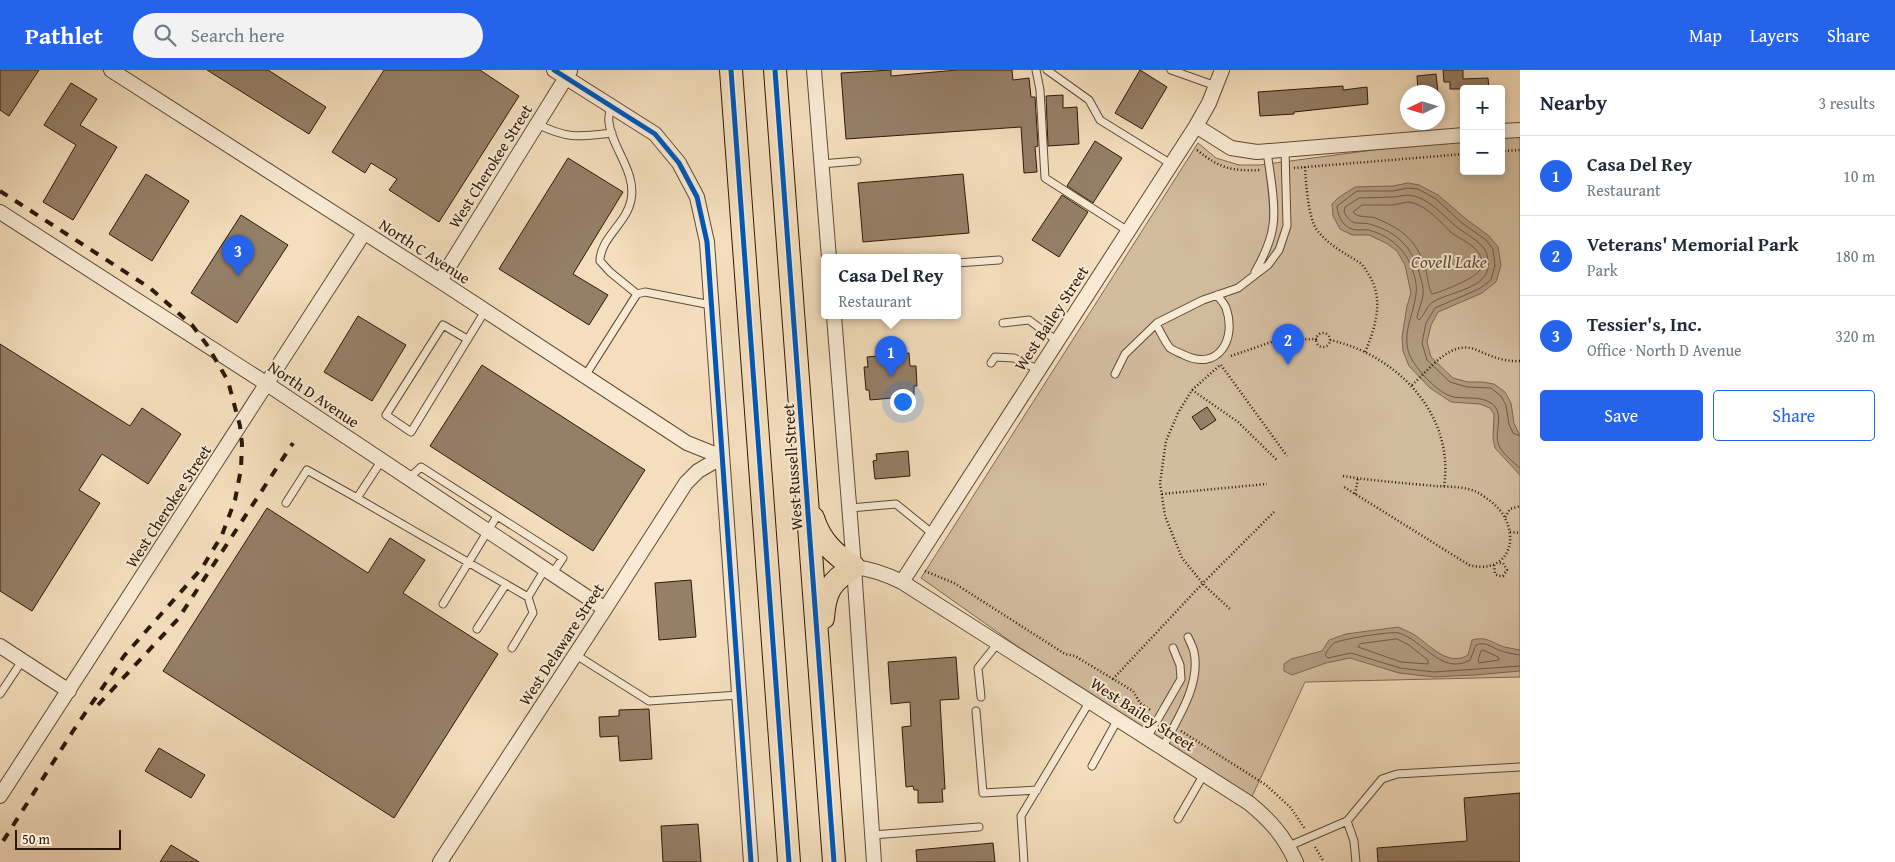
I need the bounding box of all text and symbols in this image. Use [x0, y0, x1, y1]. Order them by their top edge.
search box [133, 13, 483, 58]
text: Pathlet [25, 18, 103, 53]
icon: search [151, 21, 179, 49]
text: Search here [191, 21, 285, 49]
text: Map [1689, 22, 1722, 49]
text: Layers [1750, 22, 1799, 49]
text: Share [1827, 22, 1870, 49]
north arrow [1400, 85, 1445, 130]
map controls [1460, 85, 1505, 175]
button: + [1460, 85, 1505, 130]
text: Nearby [1540, 87, 1607, 118]
text: 3 results [1818, 91, 1875, 115]
street label: West Cherokee Street [442, 99, 538, 233]
button: − [1460, 130, 1505, 175]
text: Casa Del Rey [1587, 150, 1692, 178]
text: 1 [1552, 164, 1560, 188]
text: 10 m [1843, 164, 1875, 188]
text: Restaurant [1587, 178, 1661, 202]
street label: North C Avenue [375, 212, 475, 290]
text: Veterans' Memorial Park [1587, 230, 1798, 258]
pin: 3 [222, 235, 254, 276]
text: 2 [1552, 244, 1560, 268]
text: 180 m [1835, 244, 1875, 268]
water label: Covell Lake [1411, 248, 1487, 275]
popup [821, 254, 961, 319]
text: Park [1587, 258, 1618, 282]
street label: West Bailey Street [1008, 260, 1094, 375]
text: Casa Del Rey [838, 261, 944, 289]
text: Restaurant [838, 289, 912, 313]
text: Tessier's, Inc. [1587, 310, 1702, 338]
pin: 2 [1272, 324, 1304, 365]
text: 3 [1552, 324, 1560, 348]
text: 320 m [1835, 324, 1875, 348]
pin: 1 [875, 336, 907, 377]
text: Office · North D Avenue [1587, 338, 1742, 362]
street label: North D Avenue [263, 354, 365, 434]
your location [890, 389, 916, 415]
button: Save [1540, 390, 1703, 441]
button: Share [1713, 390, 1875, 441]
street label: West Russell Street [776, 402, 808, 531]
street label: West Cherokee Street [119, 439, 217, 572]
street label: West Delaware Street [512, 578, 610, 710]
street label: West Bailey Street [1086, 671, 1201, 757]
scale bar [15, 827, 121, 850]
text: 50 m [22, 829, 50, 849]

